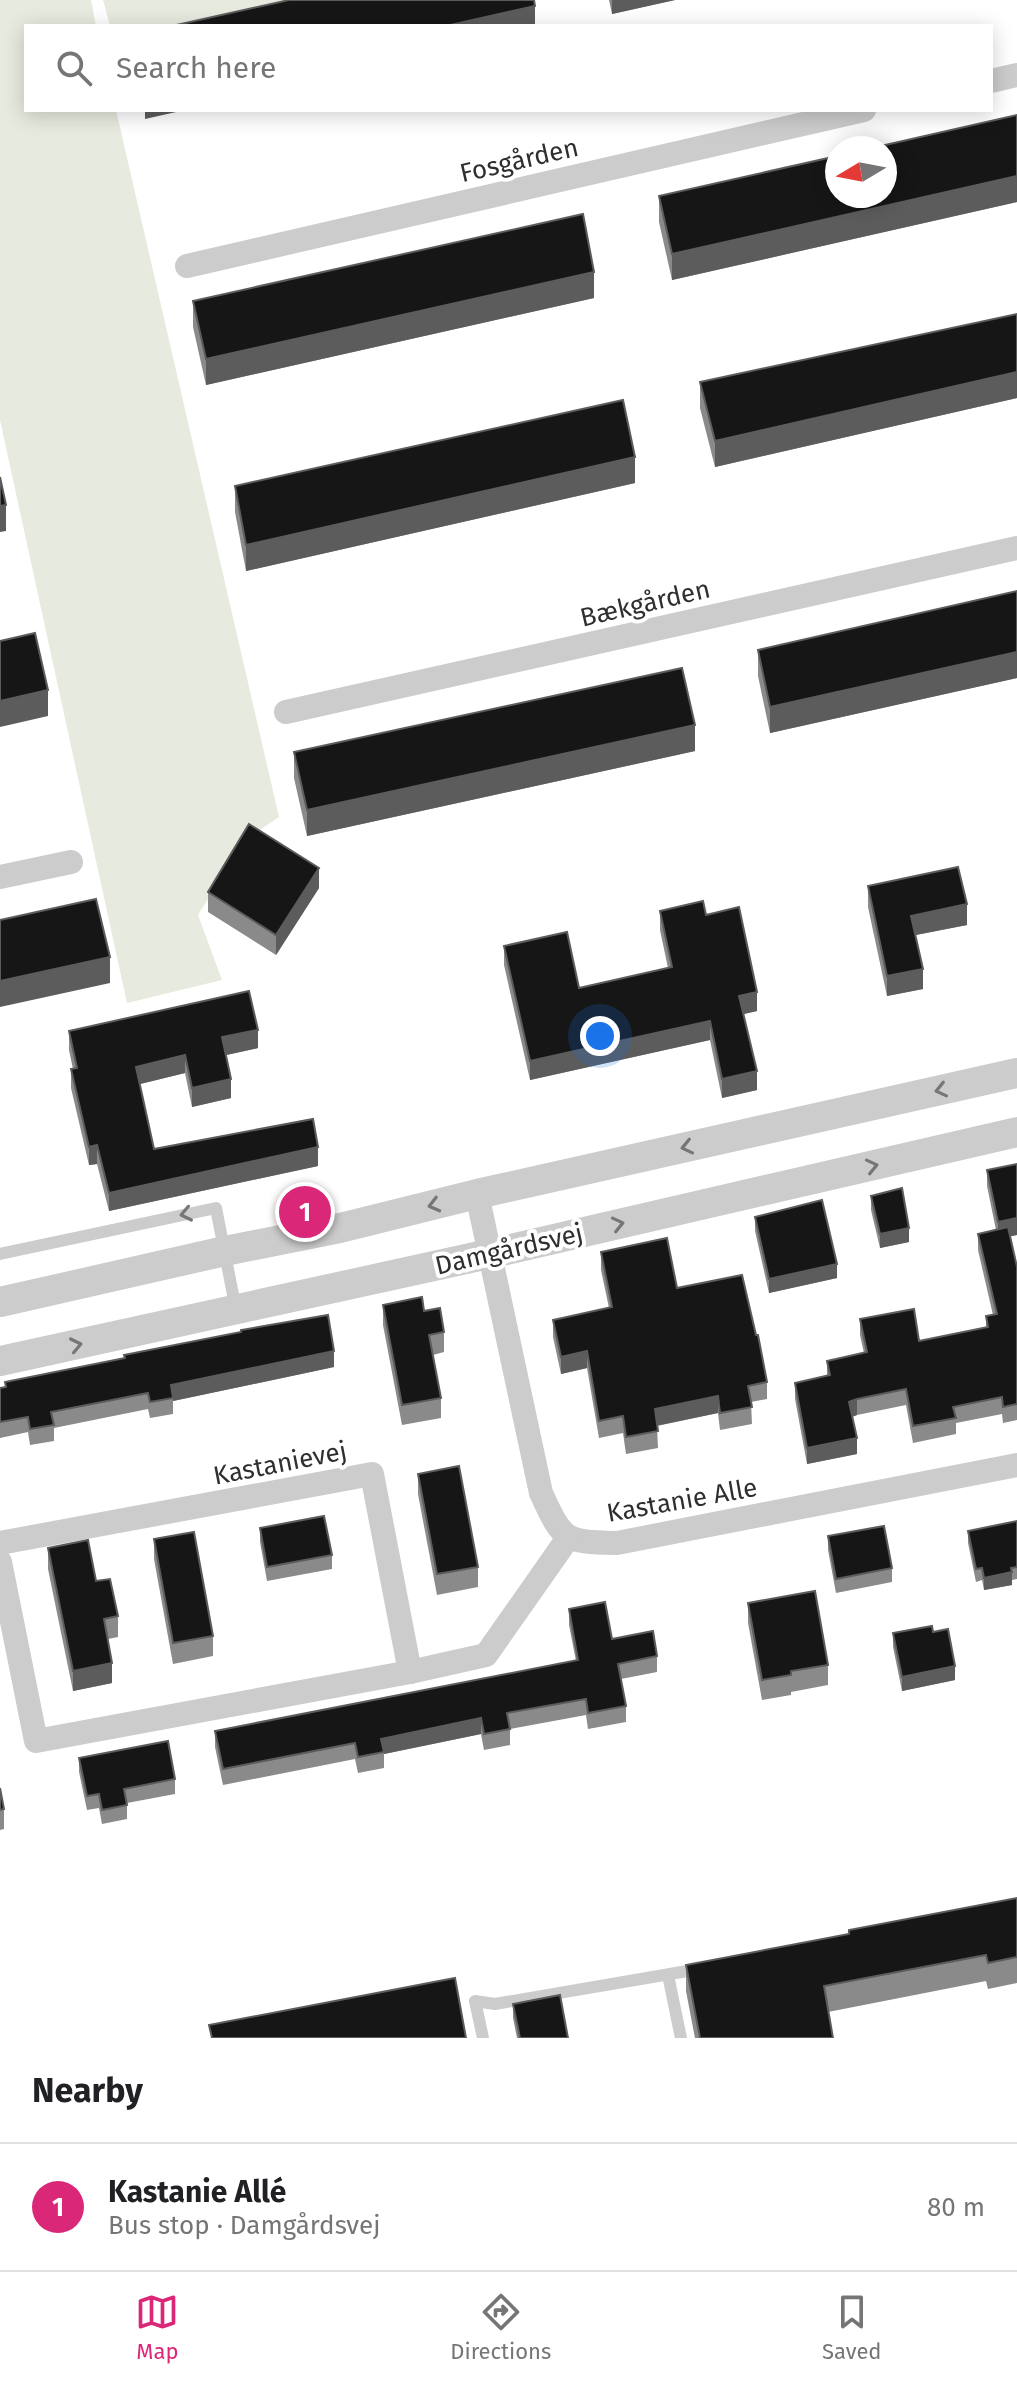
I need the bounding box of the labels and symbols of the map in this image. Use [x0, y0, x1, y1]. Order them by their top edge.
street label: Fosgården [457, 132, 581, 189]
north arrow [825, 136, 897, 208]
street label: Bækgården [577, 573, 713, 633]
your location [580, 1016, 620, 1056]
one-way arrow [935, 1081, 948, 1098]
one-way arrow [681, 1138, 695, 1155]
one-way arrow [864, 1158, 878, 1175]
pin: 1 [279, 1182, 331, 1242]
one-way arrow [427, 1195, 441, 1212]
one-way arrow [180, 1205, 194, 1222]
street label: Damgårdsvej [432, 1217, 586, 1282]
one-way arrow [611, 1217, 625, 1234]
one-way arrow [69, 1337, 83, 1354]
street label: Kastanievej [211, 1435, 349, 1492]
street label: Kastanie Alle [604, 1472, 760, 1529]

